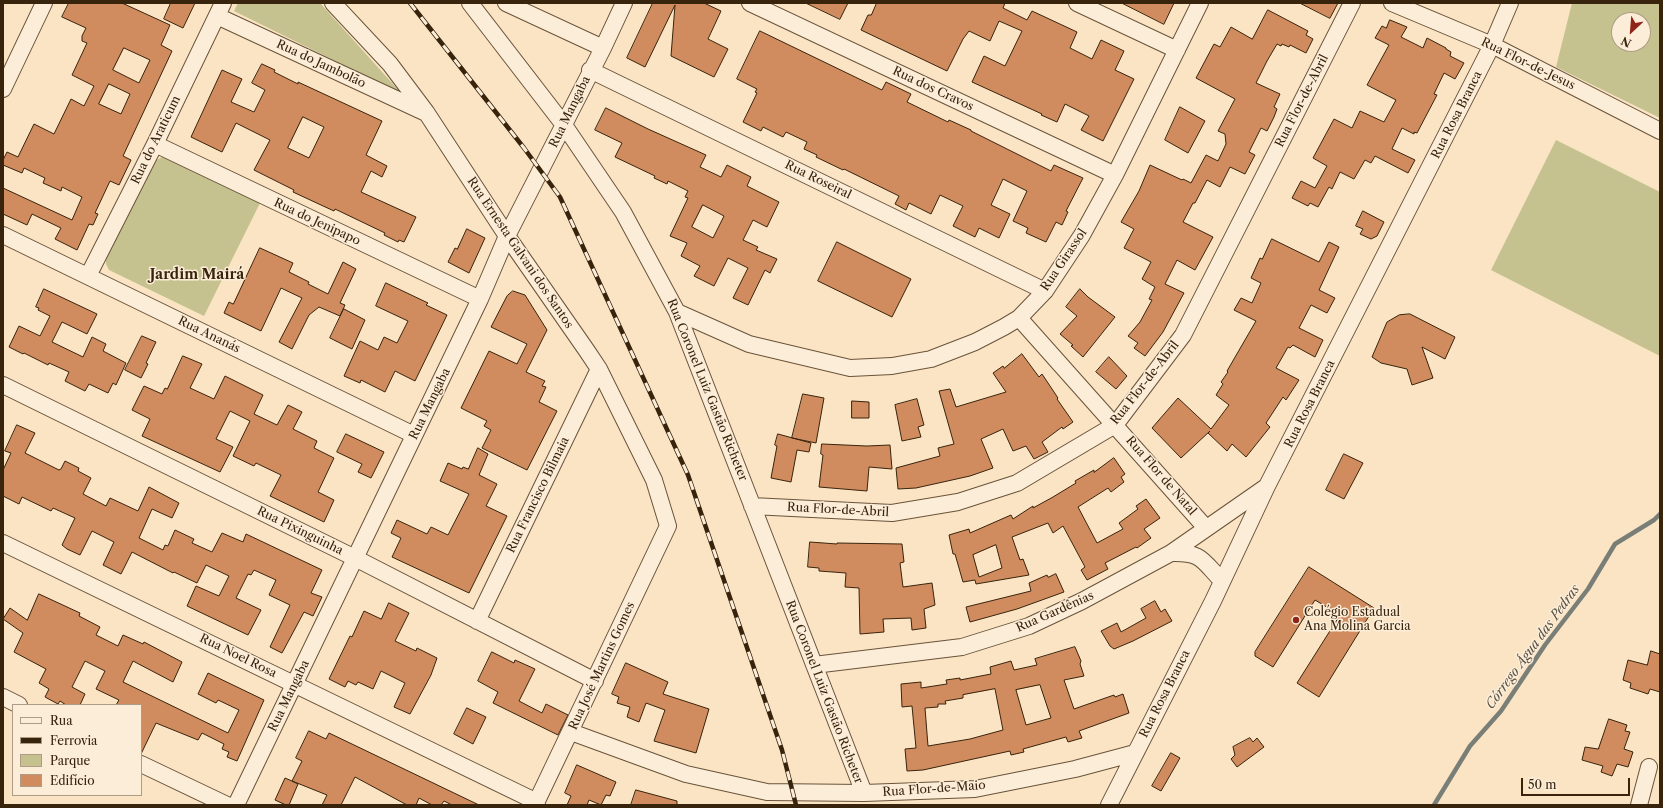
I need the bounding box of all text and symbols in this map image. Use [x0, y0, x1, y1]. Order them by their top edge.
north arrow [1611, 12, 1651, 52]
text: N [1619, 33, 1634, 50]
street label: Rua Flor-de-Jesus [1479, 35, 1577, 93]
street label: Rua do Jambolão [274, 37, 368, 91]
street label: Rua Flor-de-Abril [1272, 52, 1332, 150]
street label: Rua dos Cravos [890, 64, 976, 114]
street label: Rua Rosa Branca [1429, 69, 1485, 161]
street label: Rua Mangaba [546, 74, 594, 150]
street label: Rua do Araticum [128, 93, 184, 187]
street label: Rua Roseiral [782, 158, 854, 202]
street label: Rua Ernesta Galvani dos Santos [464, 175, 576, 331]
street label: Rua do Jenipapo [271, 196, 363, 248]
street label: Rua Girassol [1038, 226, 1090, 294]
district label: Jardim Mairá [150, 267, 244, 283]
street label: Rua Coronel Luiz Gastão Richeter [664, 297, 750, 483]
street label: Rua Ananás [176, 314, 242, 356]
street label: Rua Flor-de-Abril [1108, 338, 1182, 428]
street label: Rua Rosa Branca [1282, 358, 1338, 450]
street label: Rua Mangaba [406, 366, 454, 442]
street label: Rua Flor de Natal [1123, 434, 1199, 518]
street label: Rua Francisco Bilmaia [504, 435, 572, 555]
street label: Rua Flor-de-Abril [787, 500, 889, 520]
street label: Rua Pixinguinha [255, 504, 345, 558]
water label: Córrego Água das Pedras [1483, 582, 1583, 712]
street label: Rua Gardênias [1014, 588, 1096, 636]
street label: Rua Coronel Luiz Gastão Richeter [782, 598, 866, 786]
street label: Rua José Martins Gomes [566, 600, 638, 732]
place label: Colégio Estadual Ana Molina Garcia [1304, 606, 1411, 634]
marker: Colégio Estadual Ana Molina Garcia [1291, 615, 1301, 625]
street label: Rua Noel Rosa [197, 631, 279, 681]
street label: Rua Rosa Branca [1137, 648, 1193, 740]
street label: Rua Mangaba [265, 658, 313, 734]
legend [12, 704, 142, 796]
text: Rua [50, 713, 73, 728]
text: Ferrovia [50, 733, 97, 748]
text: Parque [50, 753, 90, 768]
scale bar [1523, 770, 1632, 796]
text: Edifício [50, 773, 95, 788]
text: 50 m [1528, 777, 1557, 792]
street label: Rua Flor-de-Maio [882, 778, 986, 800]

